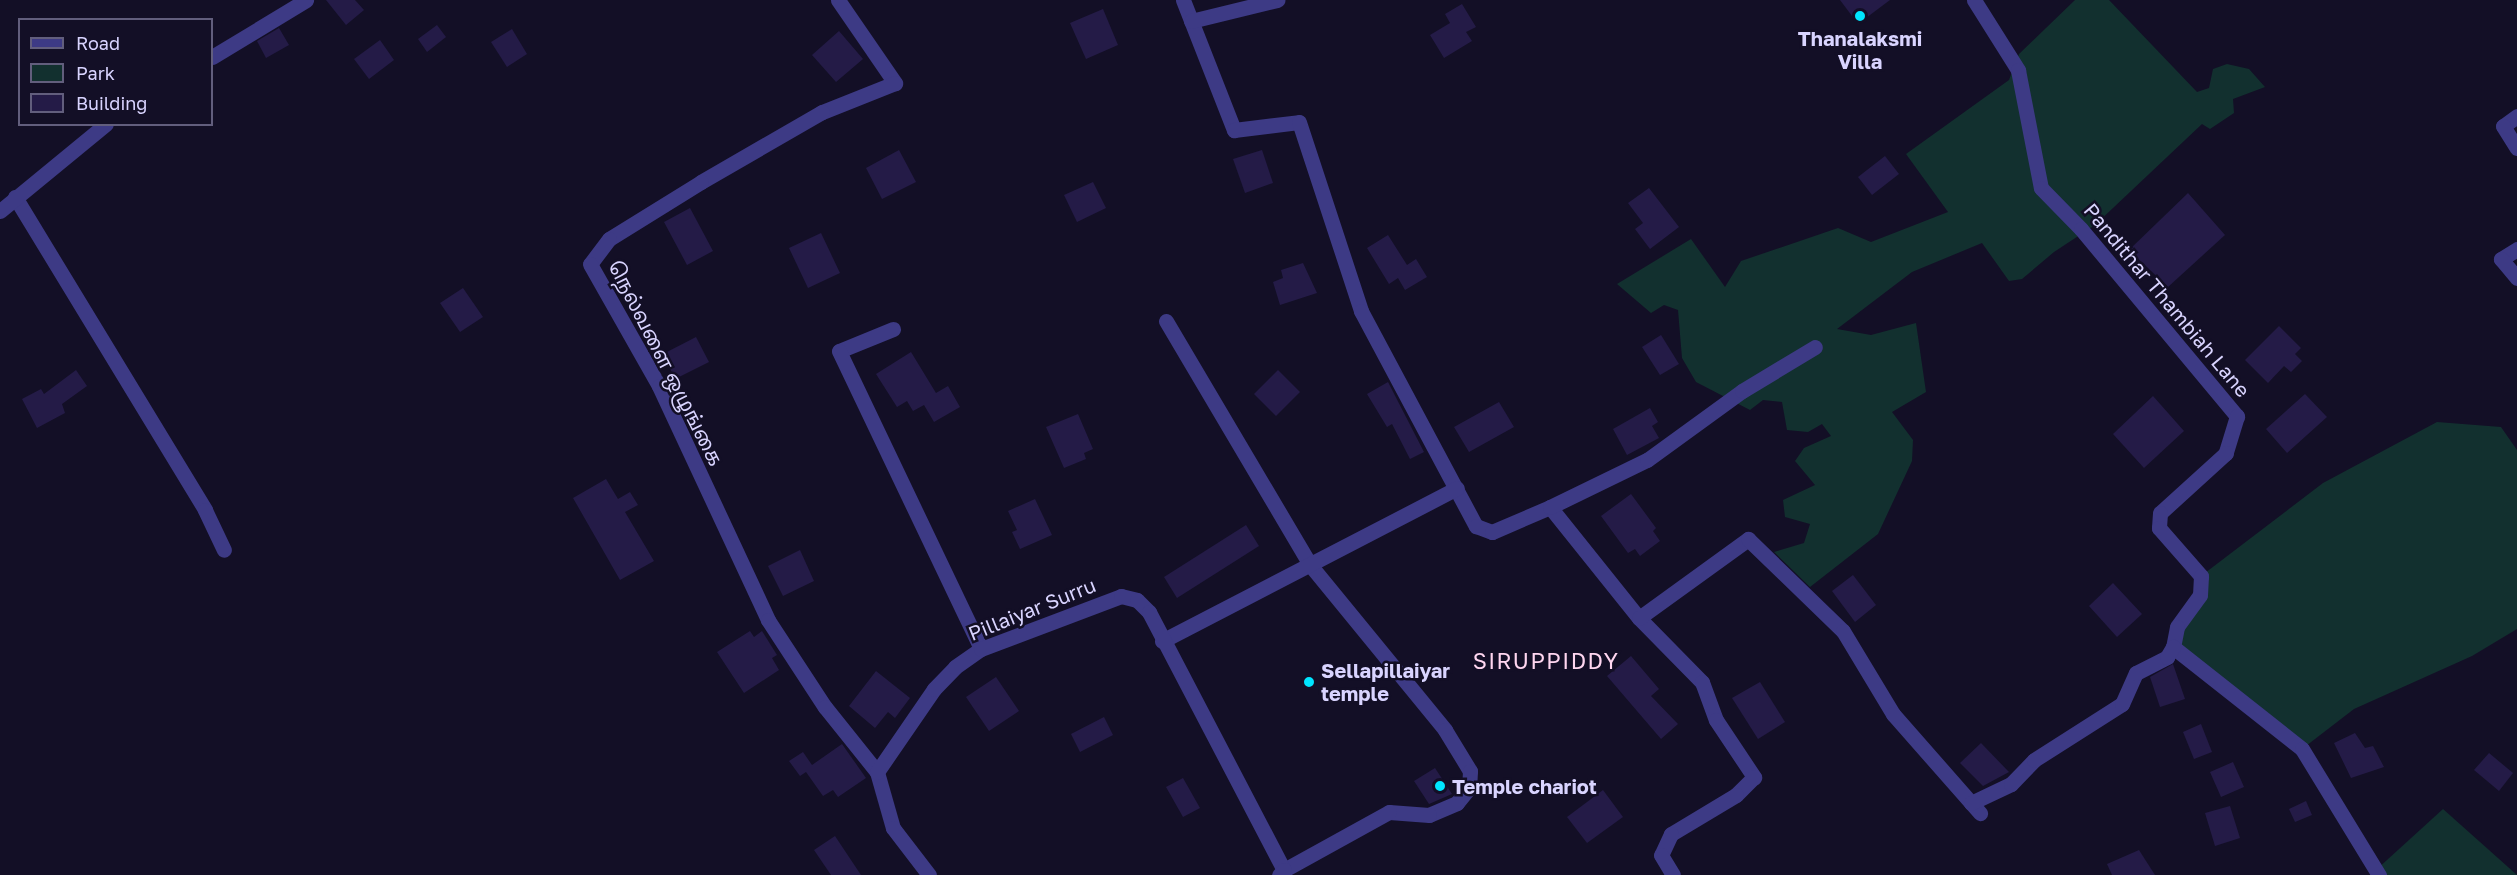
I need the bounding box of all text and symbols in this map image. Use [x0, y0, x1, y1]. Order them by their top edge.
marker: Thanalaksmi Villa [1853, 9, 1867, 23]
legend [18, 18, 213, 126]
place label: Thanalaksmi Villa [1798, 26, 1922, 73]
text: Road [76, 32, 120, 54]
text: Park [76, 62, 115, 84]
text: Building [76, 92, 147, 114]
street label: Pandithar Thambiah Lane [2079, 198, 2255, 402]
street label: நெல்வளை ஒழுங்கை [604, 256, 728, 470]
street label: Pillaiyar Surru [965, 573, 1099, 645]
district label: SIRUPPIDDY [1473, 648, 1619, 674]
place label: Sellapillaiyar temple [1321, 658, 1450, 705]
marker: Sellapillaiyar temple [1302, 675, 1316, 689]
place label: Temple chariot [1452, 774, 1597, 798]
marker: Temple chariot [1433, 779, 1447, 793]

